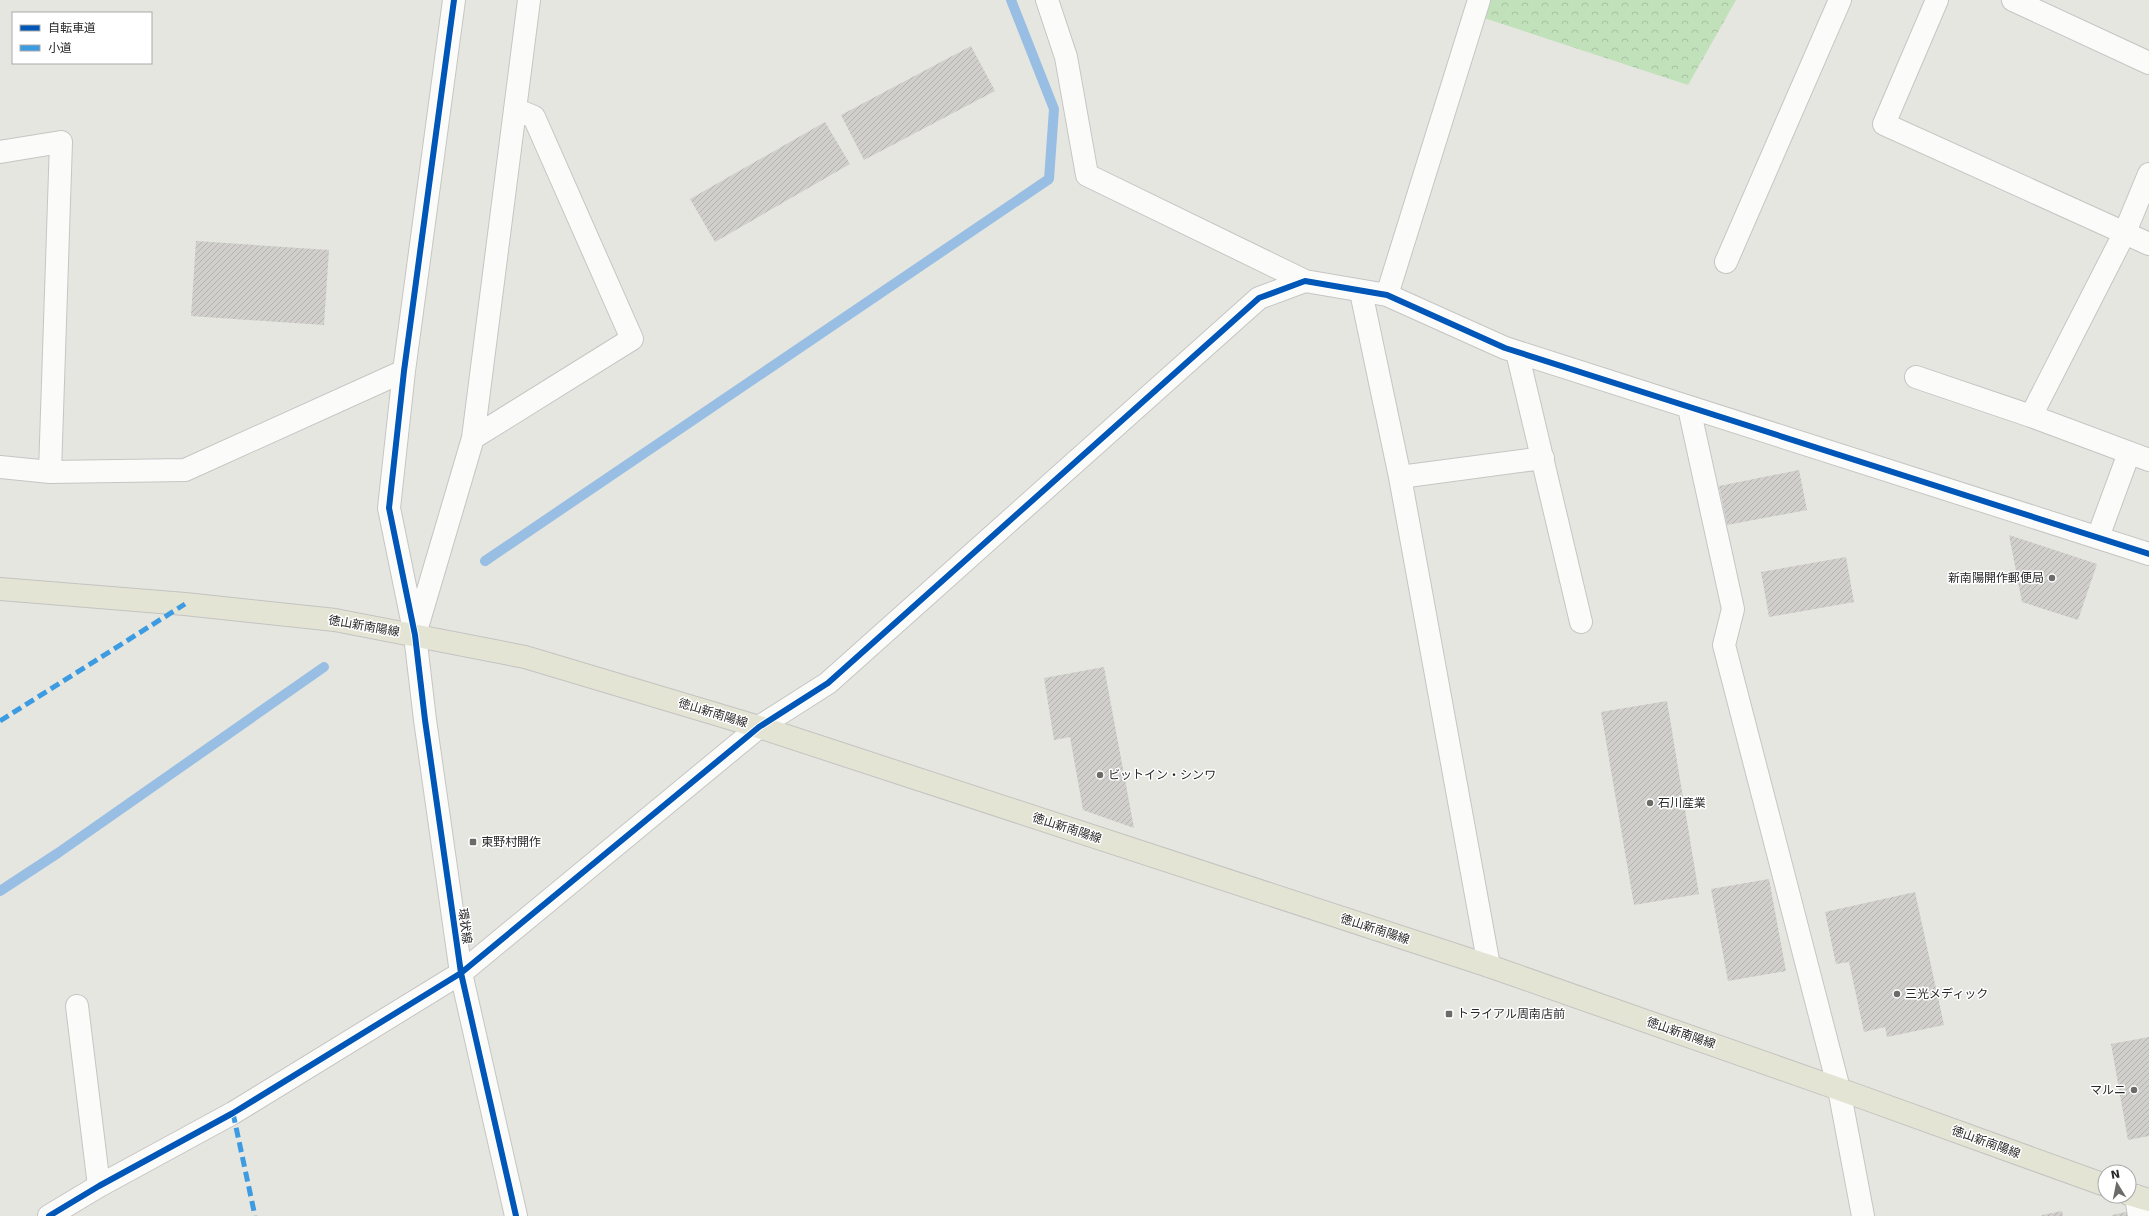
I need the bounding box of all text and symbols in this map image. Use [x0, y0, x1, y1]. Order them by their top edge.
legend [12, 12, 152, 64]
text: 自転車道 [48, 21, 96, 35]
text: 小道 [48, 41, 72, 55]
place label: 新南陽開作郵便局 [1948, 571, 2044, 585]
marker: 新南陽開作郵便局 [2047, 573, 2057, 583]
street label: 徳山新南陽線 [327, 613, 401, 639]
street label: 徳山新南陽線 [677, 696, 749, 730]
place label: ビットイン・シンワ [1108, 768, 1216, 782]
marker: ビットイン・シンワ [1095, 770, 1105, 780]
place label: 石川産業 [1658, 796, 1706, 810]
marker: 石川産業 [1645, 798, 1655, 808]
street label: 徳山新南陽線 [1031, 810, 1103, 846]
place label: 東野村開作 [481, 835, 541, 849]
marker: 東野村開作 [468, 837, 478, 847]
street label: 環状線 [456, 907, 474, 945]
street label: 徳山新南陽線 [1339, 911, 1411, 947]
place label: 三光メディック [1905, 987, 1988, 1001]
marker: 三光メディック [1892, 989, 1902, 999]
place label: トライアル周南店前 [1457, 1007, 1565, 1021]
marker: トライアル周南店前 [1444, 1009, 1454, 1019]
street label: 徳山新南陽線 [1645, 1015, 1717, 1051]
place label: マルニ [2090, 1083, 2126, 1097]
marker: マルニ [2129, 1085, 2139, 1095]
street label: 徳山新南陽線 [1950, 1123, 2022, 1161]
north arrow [2097, 1164, 2137, 1204]
text: N [2110, 1167, 2121, 1182]

